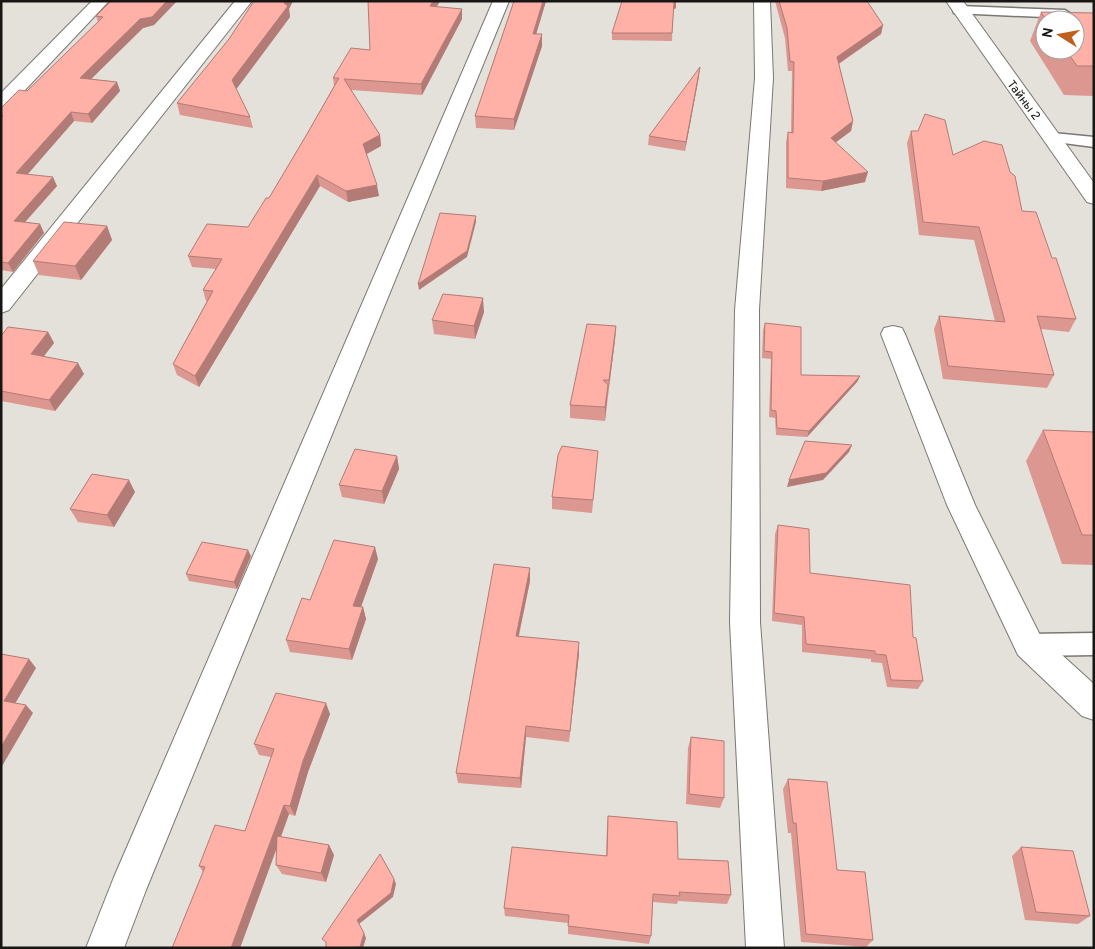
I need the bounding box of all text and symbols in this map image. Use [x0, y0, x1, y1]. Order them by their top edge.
north arrow [1035, 10, 1085, 60]
text: N [1039, 26, 1058, 39]
street label: Тайны 2 [1003, 77, 1044, 124]

